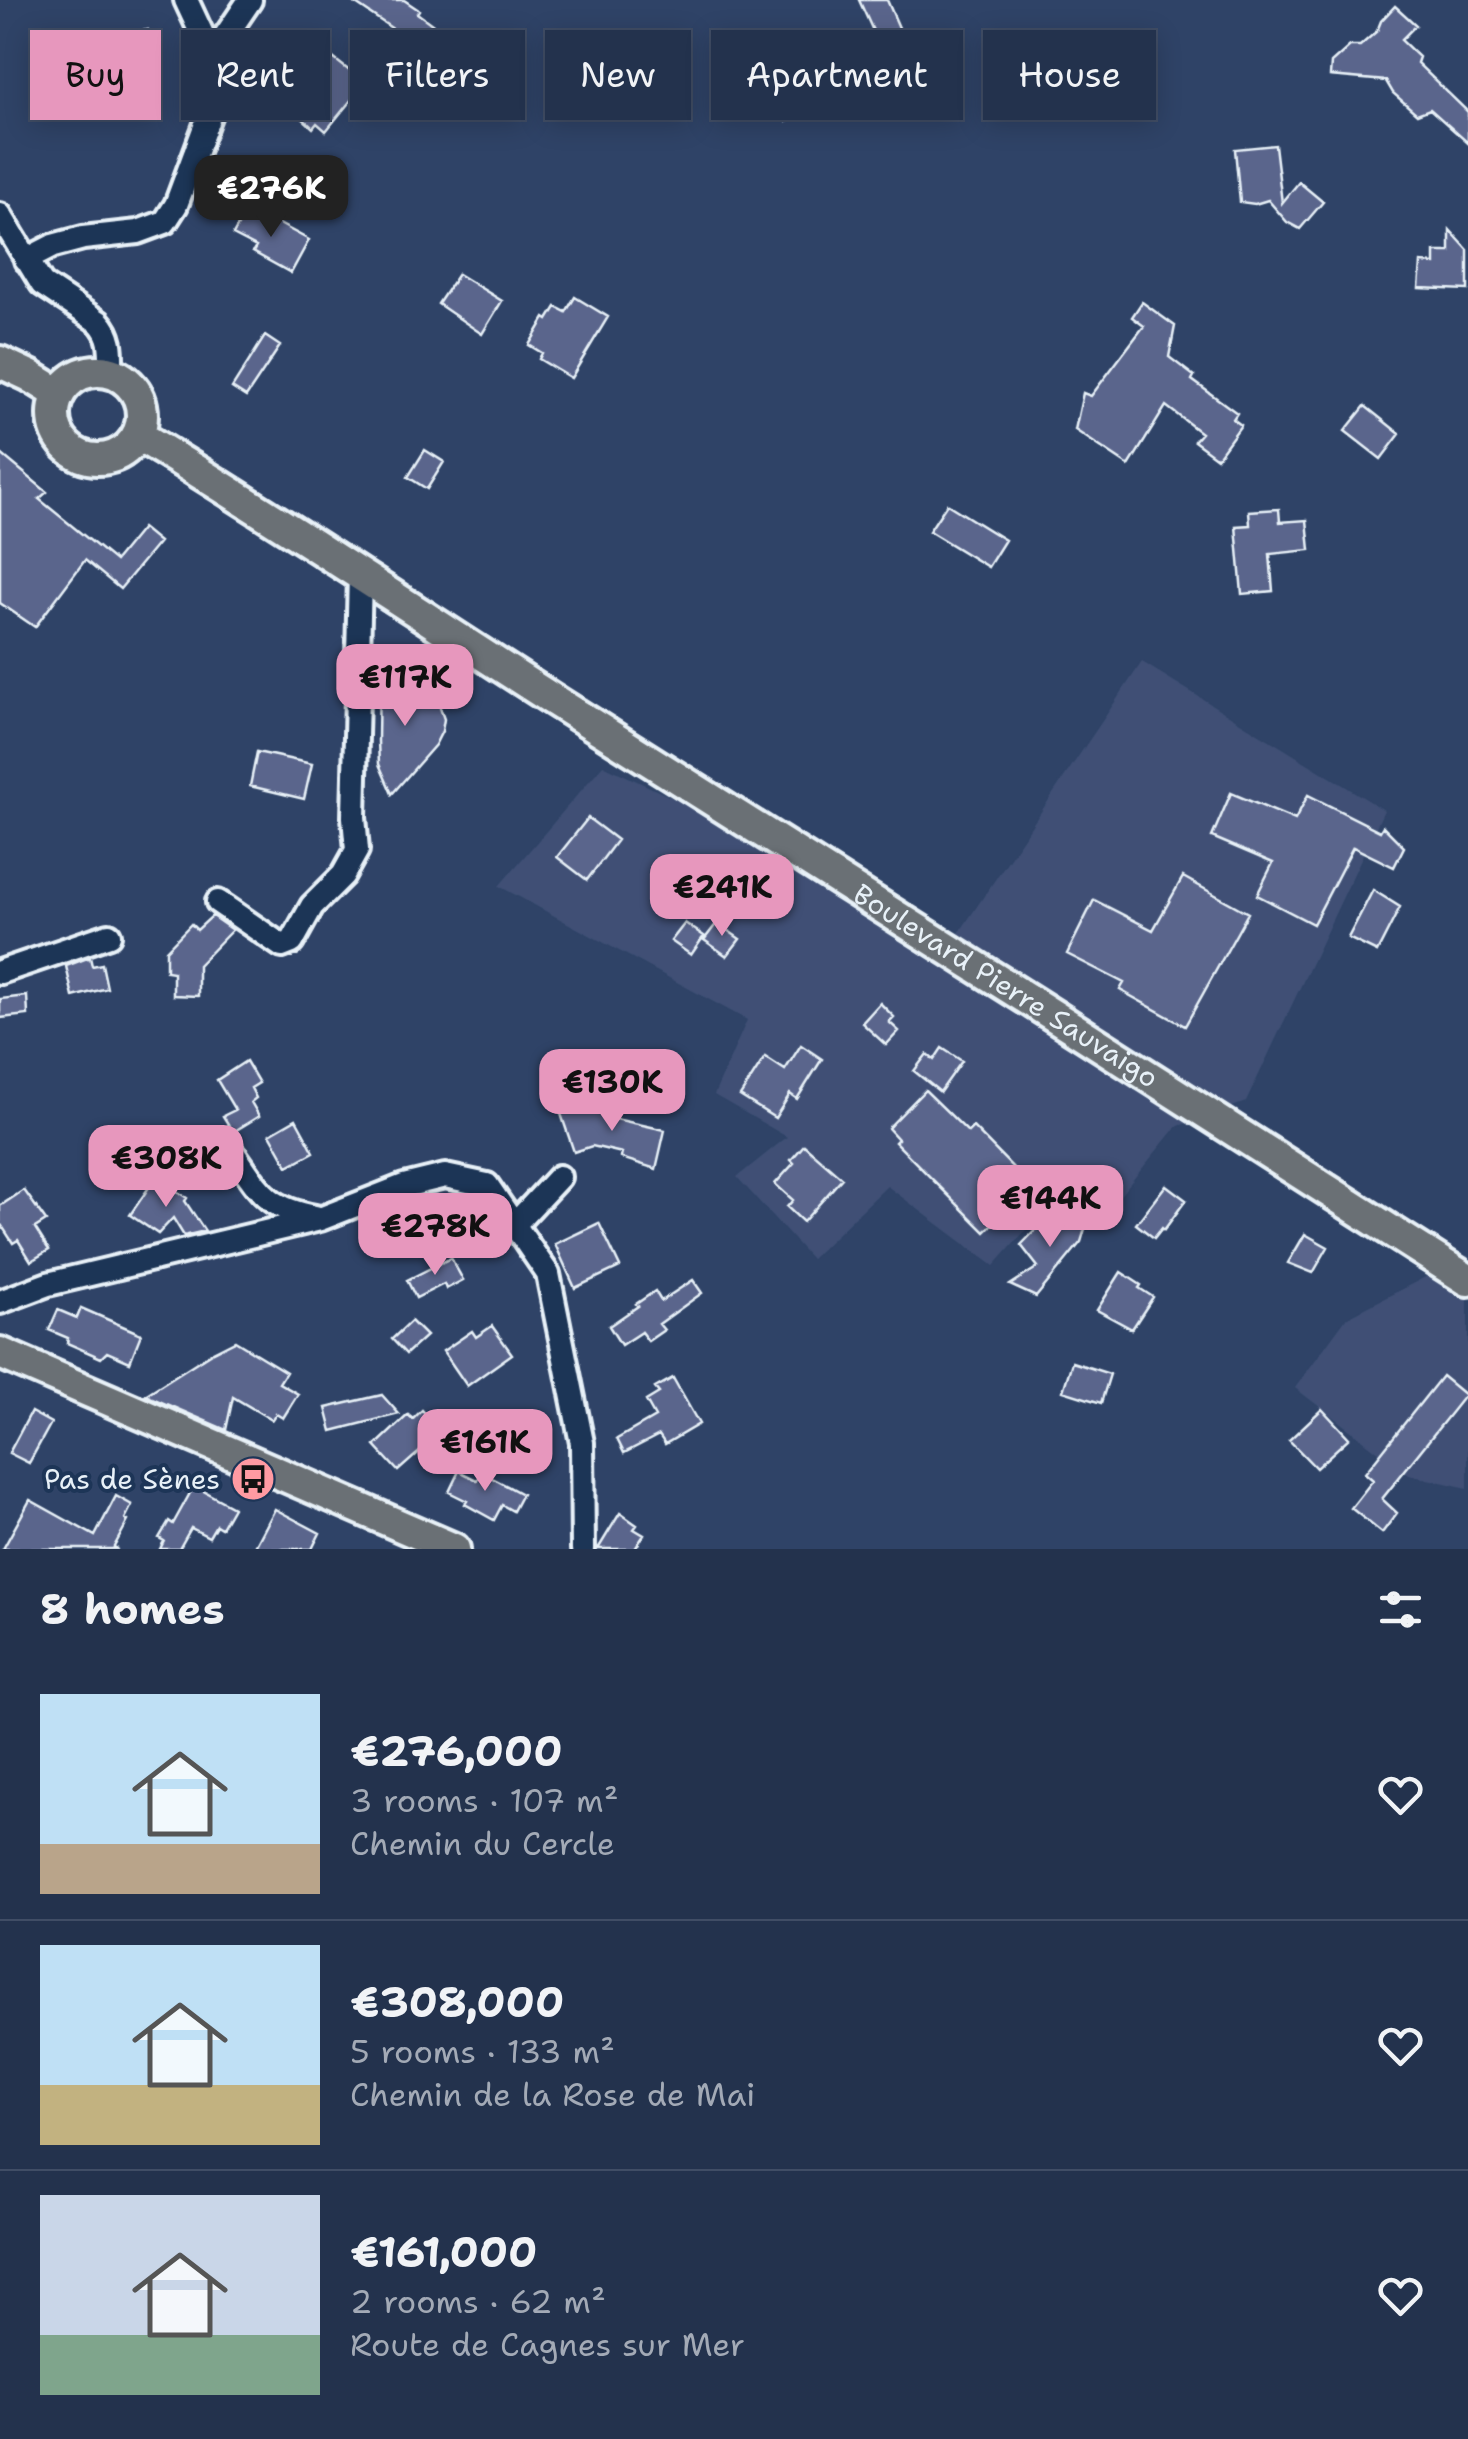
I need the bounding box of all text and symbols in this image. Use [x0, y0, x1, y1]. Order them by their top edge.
chip: Buy [30, 30, 161, 120]
chip: Rent [181, 30, 330, 120]
chip: Filters [350, 30, 525, 120]
chip: New [545, 30, 691, 120]
chip: Apartment [711, 30, 963, 120]
chip: House [983, 30, 1156, 120]
pin: €276K [201, 155, 341, 240]
text: €276K [216, 166, 326, 209]
pin: €117K [335, 644, 475, 729]
text: €117K [358, 655, 452, 698]
pin: €241K [652, 854, 792, 939]
text: €241K [672, 865, 772, 908]
street label: Boulevard Pierre Sauvaigo [846, 875, 1166, 1096]
pin: €130K [542, 1049, 682, 1134]
text: €130K [561, 1060, 663, 1103]
pin: €308K [96, 1125, 236, 1210]
text: €308K [110, 1136, 222, 1179]
pin: €144K [980, 1165, 1120, 1250]
text: €144K [999, 1176, 1101, 1219]
pin: €278K [365, 1193, 505, 1278]
text: €278K [380, 1204, 490, 1247]
pin: €161K [415, 1409, 555, 1494]
text: €161K [439, 1420, 531, 1463]
bus stop icon: Pas de Sènes [230, 1456, 276, 1502]
place label: Pas de Sènes [44, 1460, 220, 1498]
text: 8 homes [40, 1581, 225, 1637]
icon: filters [1373, 1582, 1428, 1637]
text: €276,000 [350, 1723, 563, 1779]
icon: home [120, 1734, 240, 1854]
icon: heart [1373, 1767, 1428, 1822]
text: 3 rooms · 107 m² [350, 1779, 618, 1822]
text: Chemin du Cercle [350, 1822, 615, 1865]
text: €308,000 [350, 1974, 564, 2030]
icon: home [120, 1985, 240, 2105]
icon: heart [1373, 2018, 1428, 2073]
text: 5 rooms · 133 m² [350, 2030, 615, 2073]
text: Chemin de la Rose de Mai [350, 2073, 755, 2116]
text: €161,000 [350, 2224, 537, 2280]
icon: home [120, 2235, 240, 2355]
icon: heart [1373, 2268, 1428, 2323]
text: 2 rooms · 62 m² [350, 2280, 606, 2323]
text: Route de Cagnes sur Mer [350, 2323, 745, 2366]

